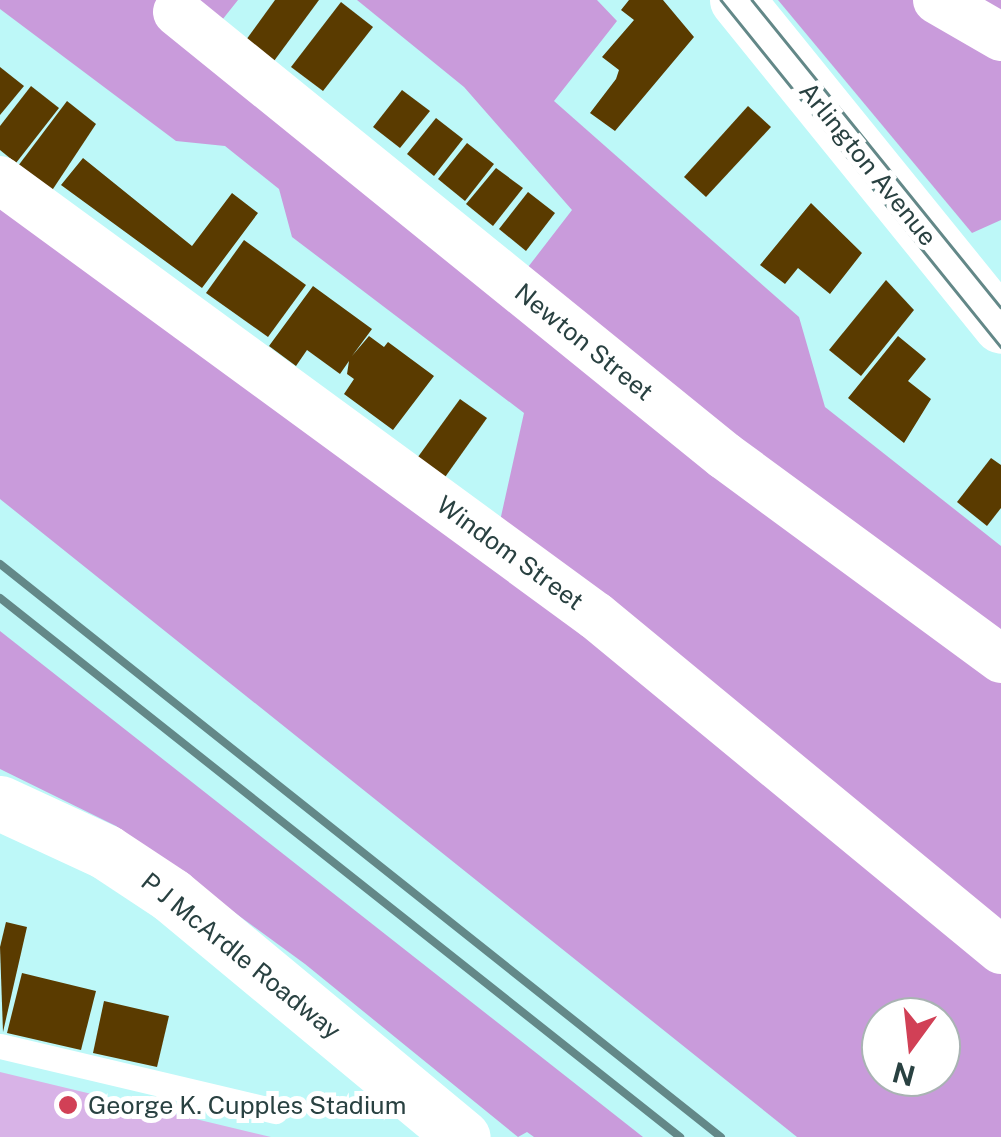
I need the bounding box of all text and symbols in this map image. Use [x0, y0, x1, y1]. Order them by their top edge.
street label: Arlington Avenue [793, 76, 943, 252]
street label: Newton Street [509, 277, 659, 407]
street label: Windom Street [431, 490, 589, 616]
street label: P J McArdle Roadway [135, 866, 347, 1046]
north arrow [861, 997, 961, 1097]
text: N [889, 1056, 918, 1093]
place label: George K. Cupples Stadium [88, 1090, 407, 1120]
marker: George K. Cupples Stadium [57, 1094, 79, 1116]

